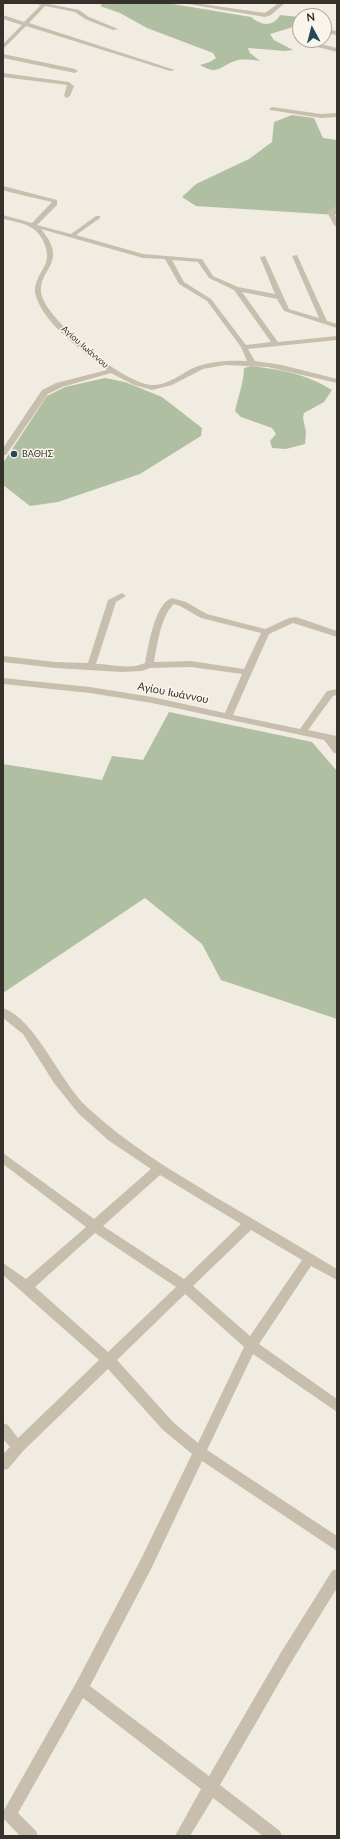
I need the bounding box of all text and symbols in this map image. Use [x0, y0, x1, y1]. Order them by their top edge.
north arrow [292, 8, 332, 48]
text: N [306, 10, 316, 24]
street label: Αγίου Ιωάννου [59, 324, 111, 370]
marker: ΒΑΘΗΣ [9, 449, 19, 459]
place label: ΒΑΘΗΣ [22, 449, 53, 459]
street label: Αγίου Ιωάννου [136, 680, 210, 706]

